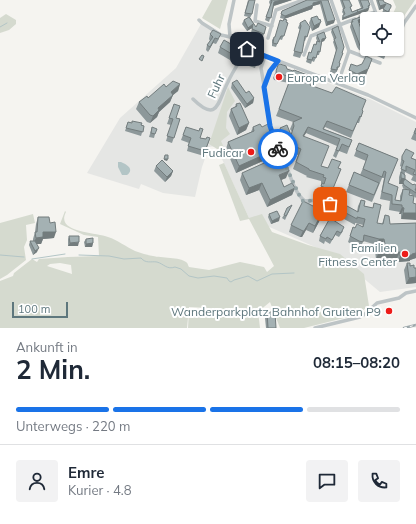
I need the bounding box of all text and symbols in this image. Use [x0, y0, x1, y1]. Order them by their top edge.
map controls [360, 12, 404, 56]
button: locate [360, 12, 404, 56]
pin [230, 32, 264, 66]
icon: home [236, 38, 258, 60]
place label: Europa Verlag [287, 70, 366, 85]
street label: Fuhr [204, 71, 228, 100]
marker: Europa Verlag [274, 72, 284, 82]
courier [258, 129, 298, 169]
icon: bike [267, 138, 289, 160]
place label: Fudicar [202, 145, 244, 160]
marker: Fudicar [246, 147, 256, 157]
pin [313, 187, 347, 221]
icon: bag [319, 193, 341, 215]
place label: Familien Fitness Center [318, 240, 398, 269]
marker: Familien Fitness Center [400, 249, 410, 259]
scale bar [12, 300, 68, 319]
text: 100 m [18, 302, 50, 316]
place label: Wanderparkplatz Bahnhof Gruiten P9 [171, 304, 381, 319]
marker: Wanderparkplatz Bahnhof Gruiten P9 [384, 306, 394, 316]
text: Ankunft in [16, 339, 78, 355]
text: 2 Min. [16, 353, 90, 386]
text: 08:15–08:20 [313, 353, 400, 372]
text: Unterwegs · 220 m [16, 418, 130, 434]
button: person [16, 460, 58, 502]
button: chat [306, 460, 348, 502]
button: phone [358, 460, 400, 502]
text: Emre [68, 463, 104, 482]
text: Kurier · 4.8 [68, 482, 132, 498]

